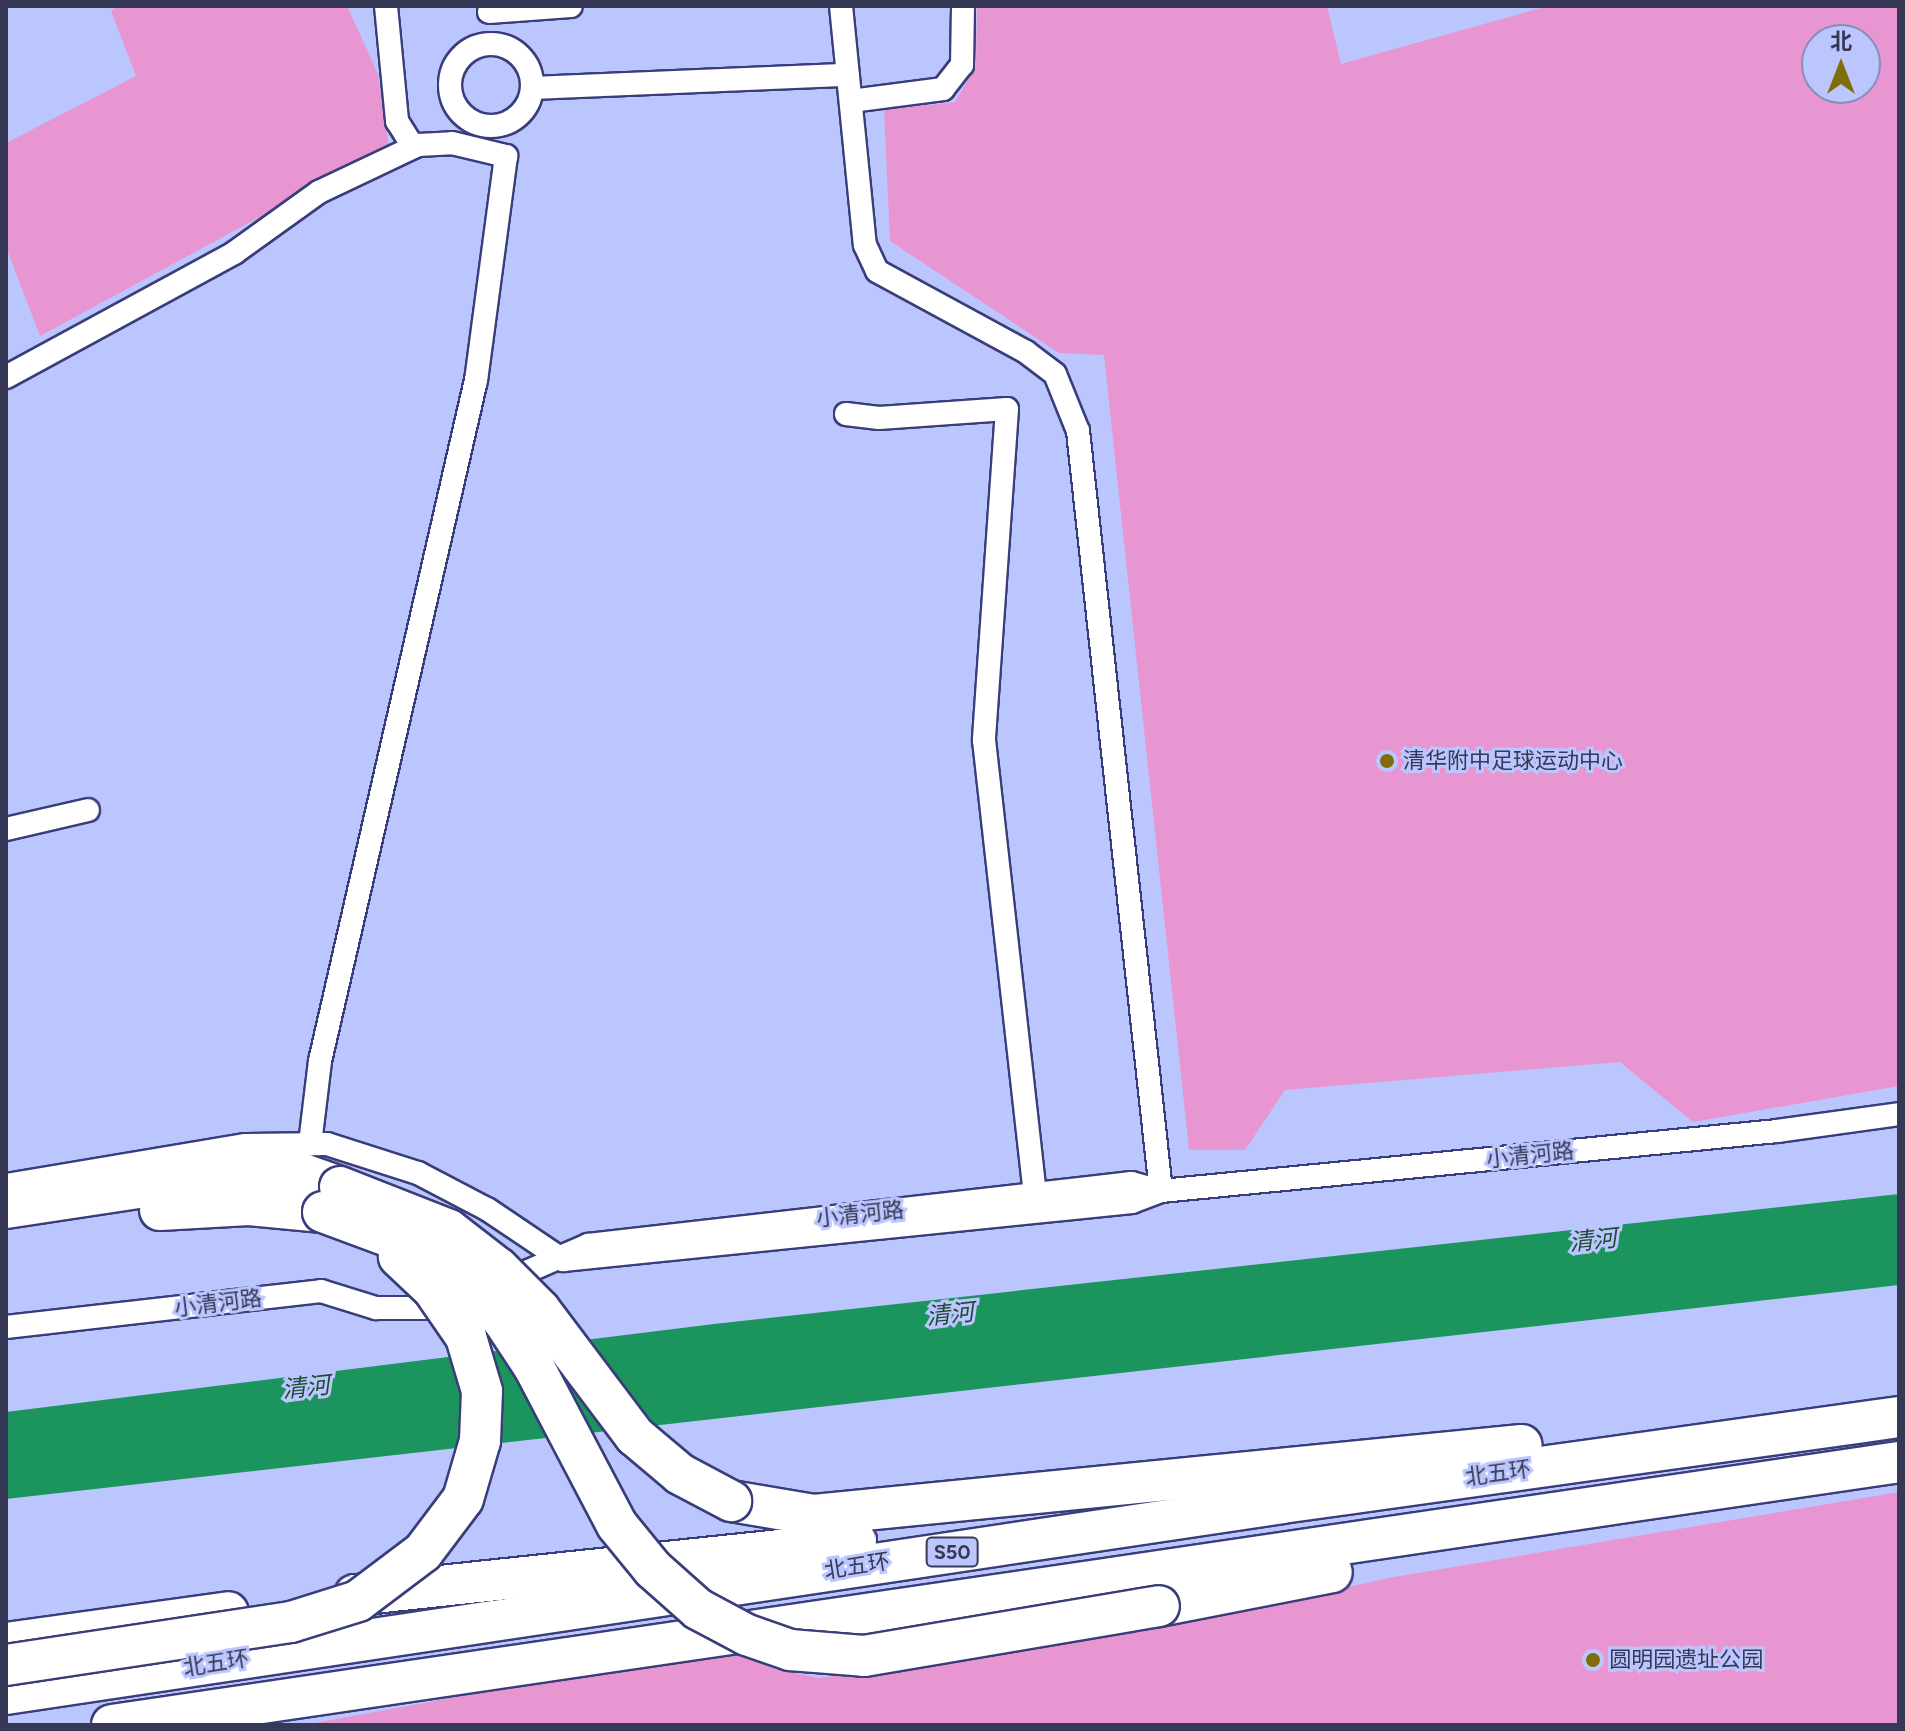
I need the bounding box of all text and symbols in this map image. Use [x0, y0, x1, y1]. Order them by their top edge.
north arrow [1801, 24, 1881, 104]
text: 北 [1830, 28, 1852, 55]
place label: 清华附中足球运动中心 [1403, 748, 1623, 774]
marker: 清华附中足球运动中心 [1378, 752, 1396, 770]
street label: 小清河路 [1485, 1137, 1575, 1173]
street label: 小清河路 [815, 1196, 905, 1232]
water label: 清河 [1568, 1223, 1618, 1257]
street label: 小清河路 [173, 1285, 263, 1321]
water label: 清河 [925, 1297, 975, 1331]
water label: 清河 [281, 1370, 331, 1404]
street label: 北五环 [1463, 1455, 1533, 1491]
road number: S50 [924, 1536, 980, 1568]
street label: 北五环 [822, 1548, 892, 1584]
street label: 北五环 [181, 1645, 251, 1681]
place label: 圆明园遗址公园 [1609, 1647, 1763, 1673]
marker: 圆明园遗址公园 [1584, 1651, 1602, 1669]

